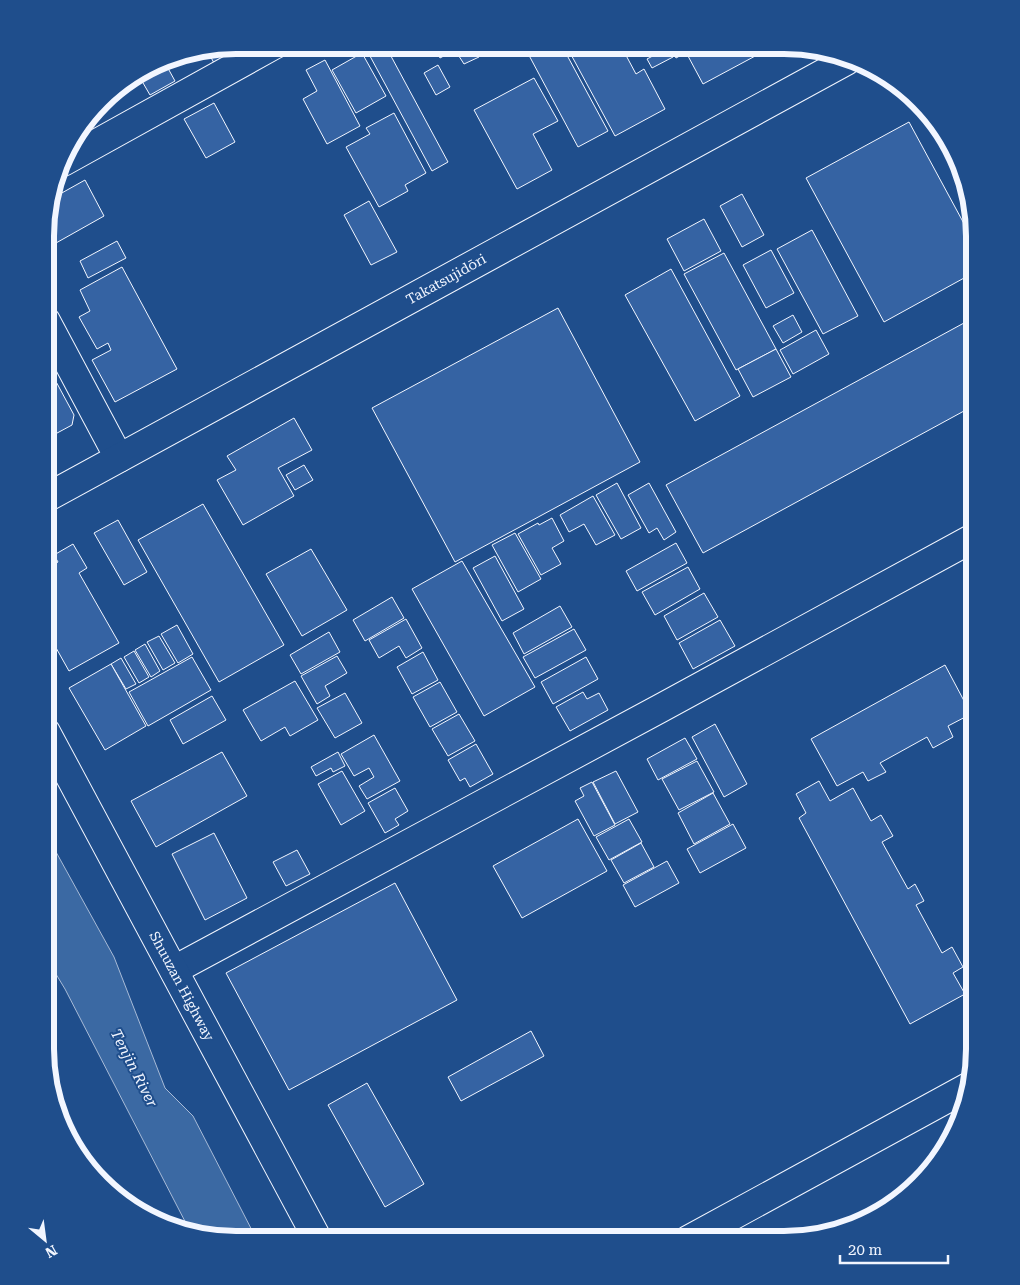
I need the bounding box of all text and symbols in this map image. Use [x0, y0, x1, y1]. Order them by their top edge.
street label: Takatsujidōri [403, 250, 489, 308]
street label: Shuuzan Highway [146, 929, 218, 1044]
water label: Tenjin River [107, 1026, 162, 1111]
north arrow [20, 1215, 70, 1265]
scale bar [840, 1232, 948, 1264]
text: 20 m [848, 1241, 883, 1259]
text: N [43, 1242, 60, 1261]

